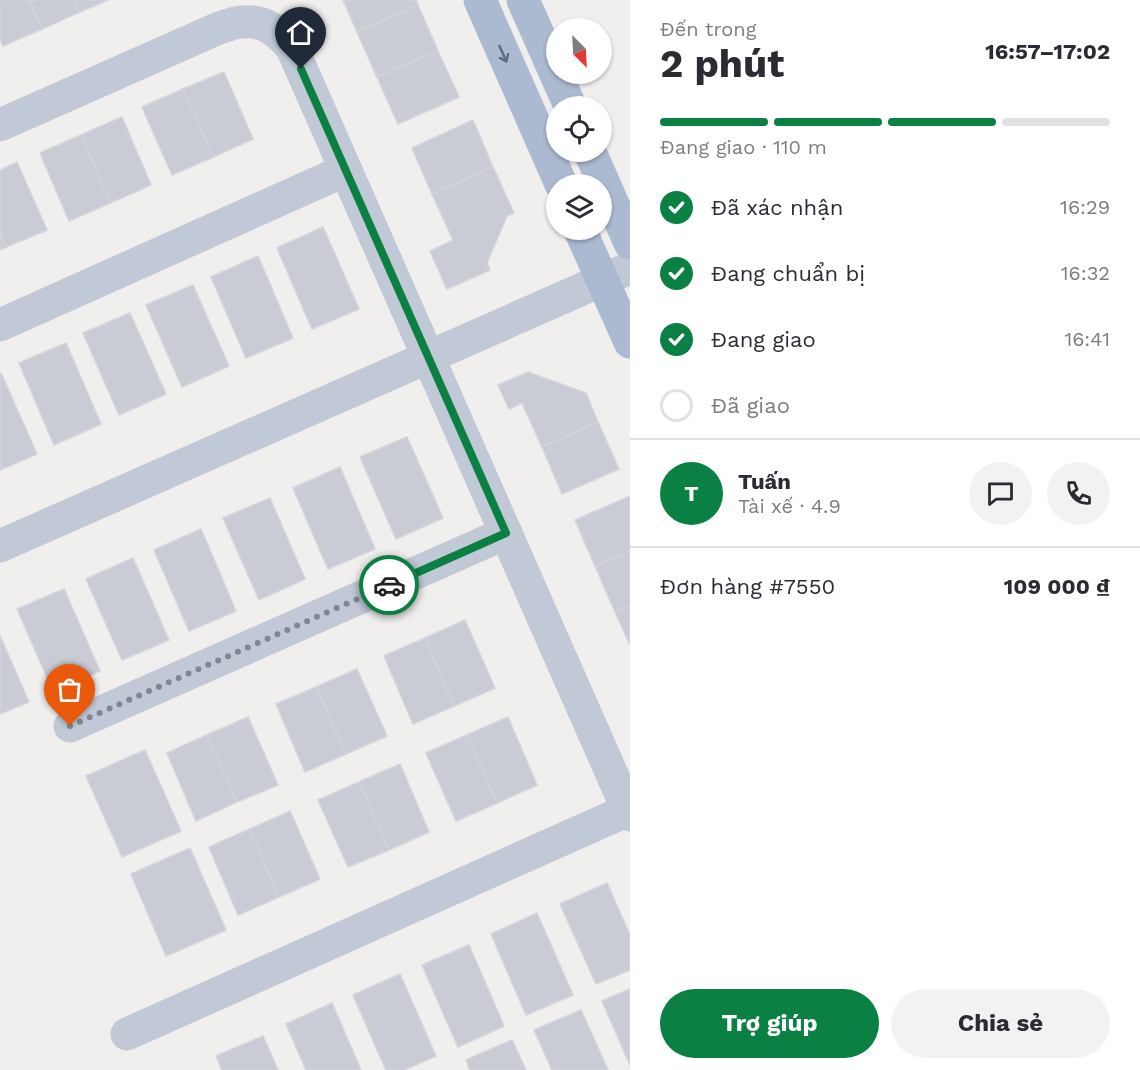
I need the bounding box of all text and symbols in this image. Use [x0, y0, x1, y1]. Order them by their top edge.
pin [275, 7, 326, 69]
icon: home [284, 16, 317, 49]
text: Đến trong [660, 17, 756, 41]
north arrow [546, 18, 612, 84]
map controls [546, 18, 612, 240]
text: 16:57–17:02 [985, 39, 1110, 64]
text: 2 phút [660, 41, 784, 86]
one-way arrow [498, 44, 510, 62]
button: locate [546, 96, 612, 162]
text: Đang giao · 110 m [660, 135, 827, 159]
button: layers [546, 174, 612, 240]
icon: check [660, 191, 693, 224]
text: Đã xác nhận [711, 195, 843, 220]
text: 16:29 [1060, 195, 1110, 219]
icon: check [660, 257, 693, 290]
text: Đang chuẩn bị [711, 261, 865, 286]
text: 16:32 [1061, 261, 1110, 285]
icon: check [660, 323, 693, 356]
text: Đang giao [711, 327, 816, 352]
text: 16:41 [1064, 327, 1110, 351]
text: Đã giao [711, 393, 790, 418]
button: chat [969, 462, 1032, 525]
button: phone [1047, 462, 1110, 525]
text: Tuấn [738, 469, 791, 494]
text: T [684, 481, 699, 506]
text: Tài xế · 4.9 [738, 494, 841, 518]
courier [359, 555, 419, 615]
icon: car [373, 569, 406, 602]
text: Đơn hàng #7550 [660, 574, 835, 599]
text: 109 000 ₫ [1004, 574, 1110, 599]
pin [44, 664, 95, 726]
icon: bag [53, 673, 86, 706]
button: Trợ giúp [660, 989, 879, 1058]
button: Chia sẻ [891, 989, 1110, 1058]

